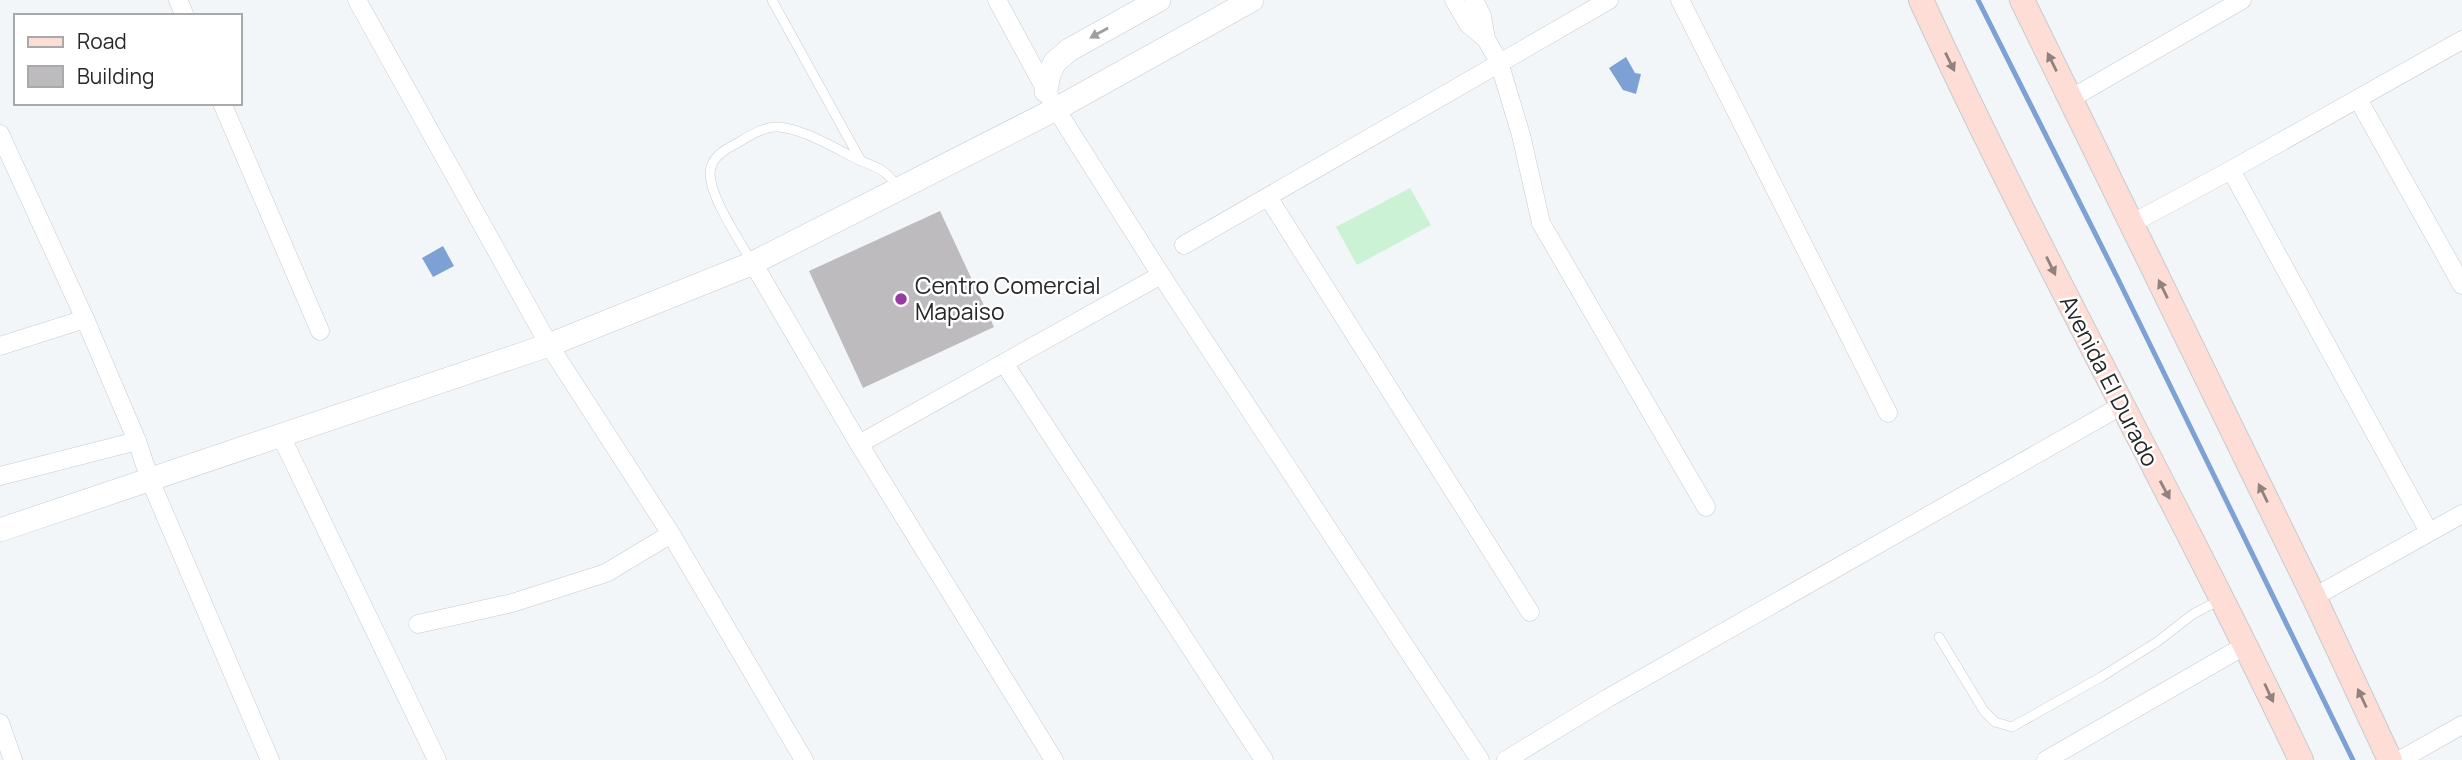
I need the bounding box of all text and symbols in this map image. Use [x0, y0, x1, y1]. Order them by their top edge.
legend [14, 14, 242, 105]
text: Road [77, 27, 127, 55]
one-way arrow [1089, 27, 1109, 39]
one-way arrow [1945, 52, 1956, 72]
one-way arrow [2047, 52, 2058, 72]
text: Building [77, 62, 154, 90]
one-way arrow [2046, 256, 2057, 276]
place label: Centro Comercial Mapaiso [915, 269, 1101, 327]
one-way arrow [2157, 279, 2168, 299]
street label: Avenida El Durado [2053, 290, 2167, 472]
marker: Centro Comercial Mapaiso [893, 291, 909, 307]
one-way arrow [2159, 481, 2171, 500]
one-way arrow [2258, 483, 2269, 503]
one-way arrow [2263, 683, 2274, 703]
one-way arrow [2356, 688, 2367, 708]

